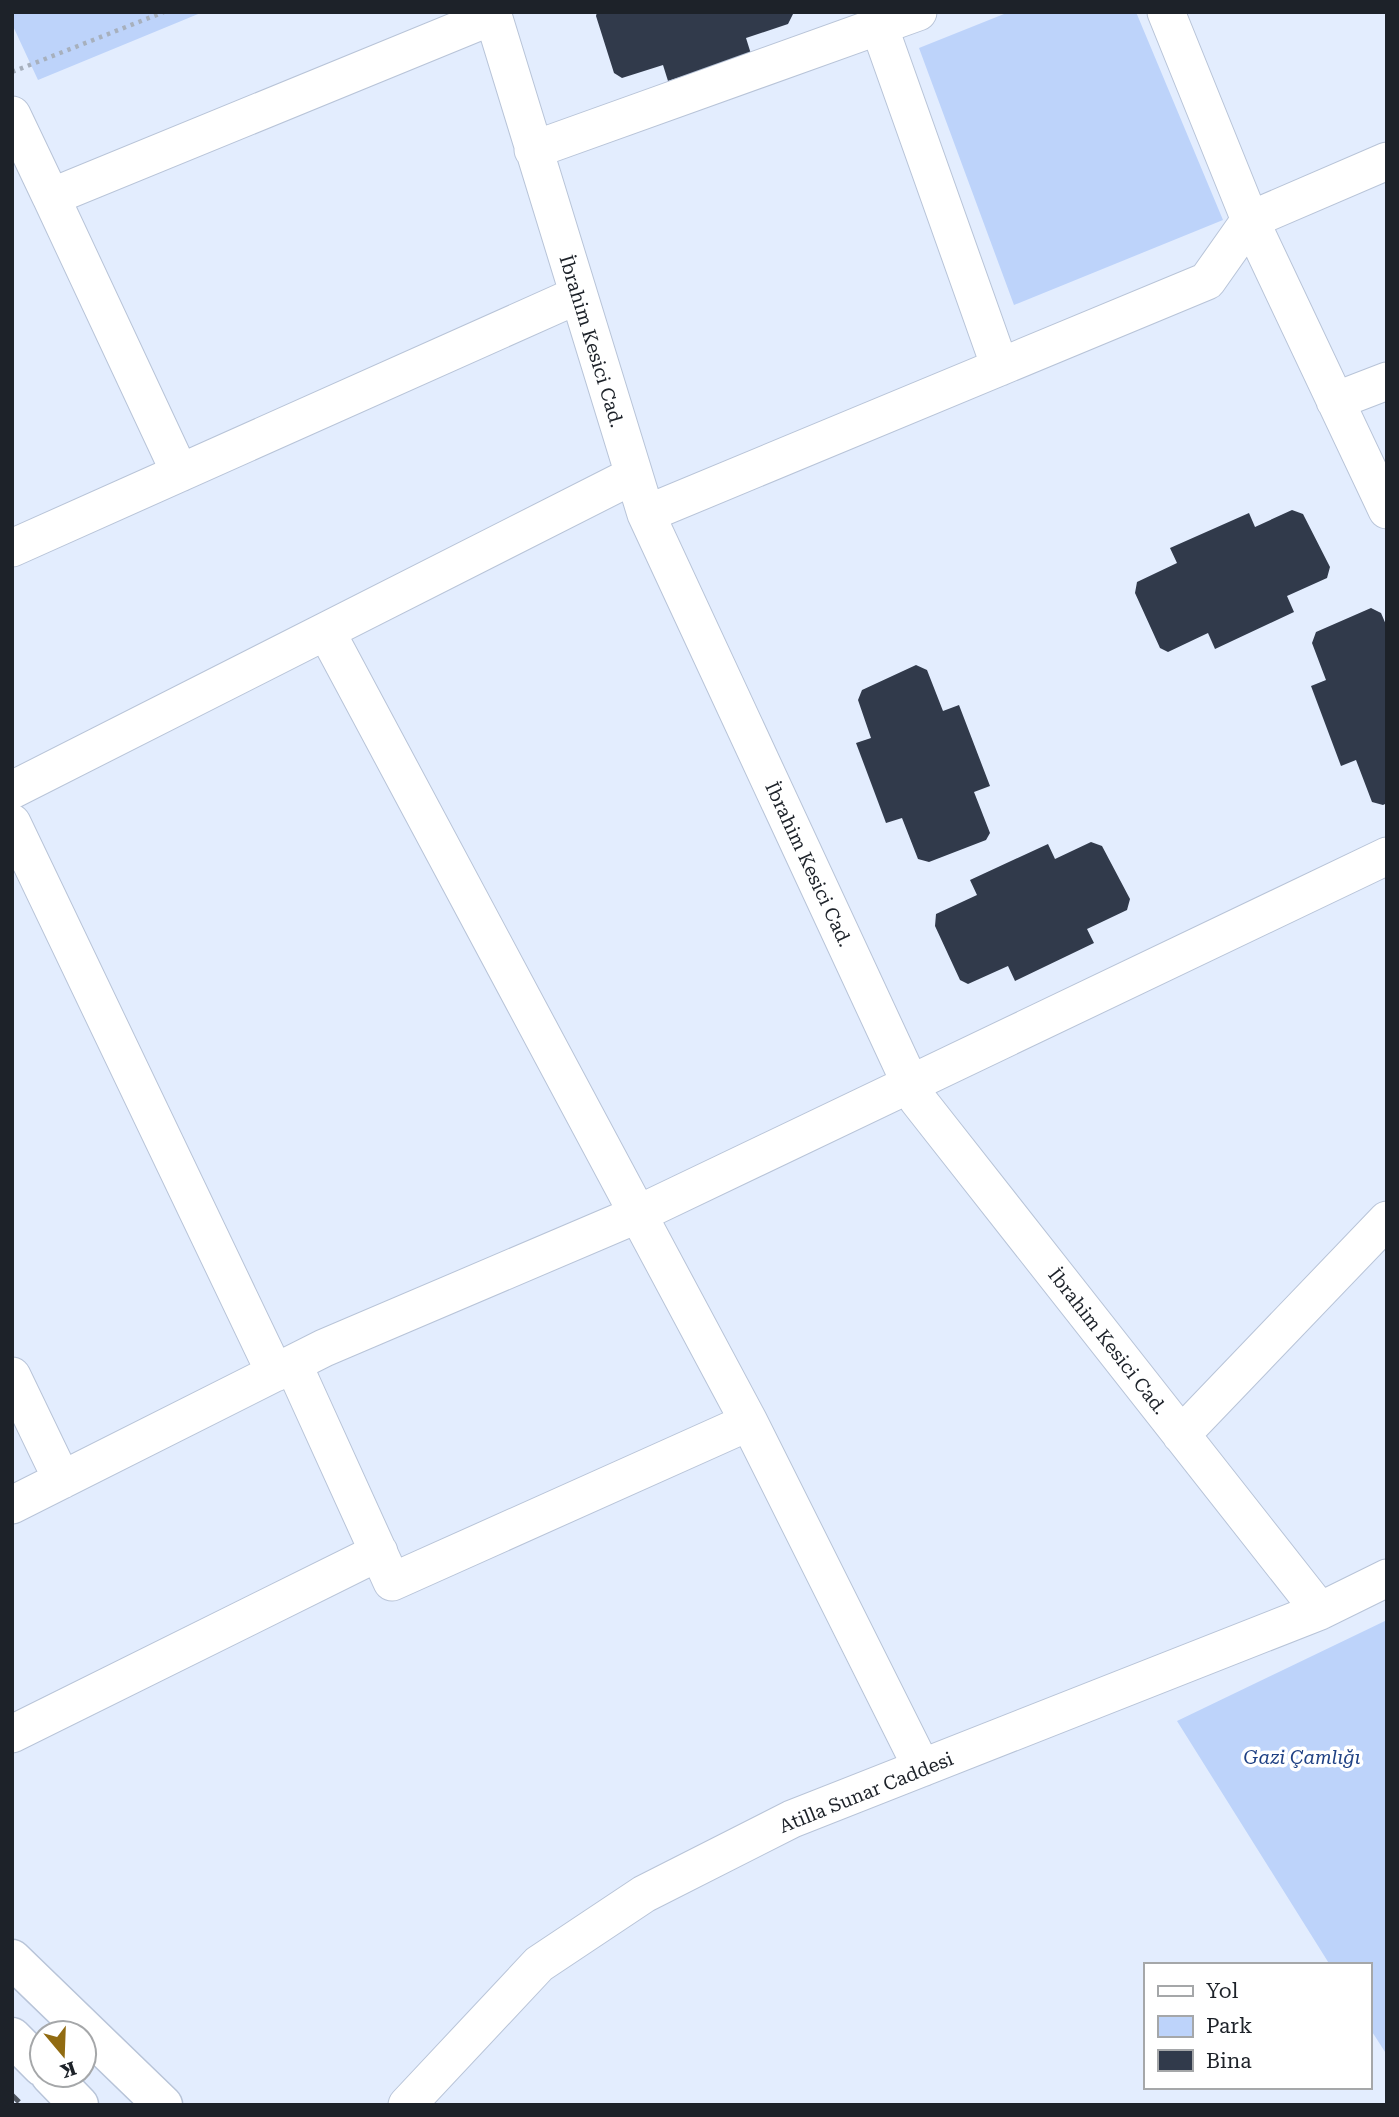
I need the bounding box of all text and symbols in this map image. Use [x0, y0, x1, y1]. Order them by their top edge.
street label: İbrahim Kesici Cad. [554, 252, 629, 430]
street label: İbrahim Kesici Cad. [760, 778, 857, 950]
street label: İbrahim Kesici Cad. [1043, 1264, 1172, 1419]
park label: Gazi Çamlığı [1243, 1746, 1361, 1769]
street label: Atilla Sunar Caddesi [776, 1747, 957, 1838]
legend [1144, 1963, 1371, 2089]
text: Yol [1206, 1979, 1239, 2003]
text: Park [1206, 2014, 1252, 2038]
north arrow [28, 2019, 98, 2089]
text: Bina [1206, 2049, 1252, 2073]
text: K [58, 2056, 79, 2083]

